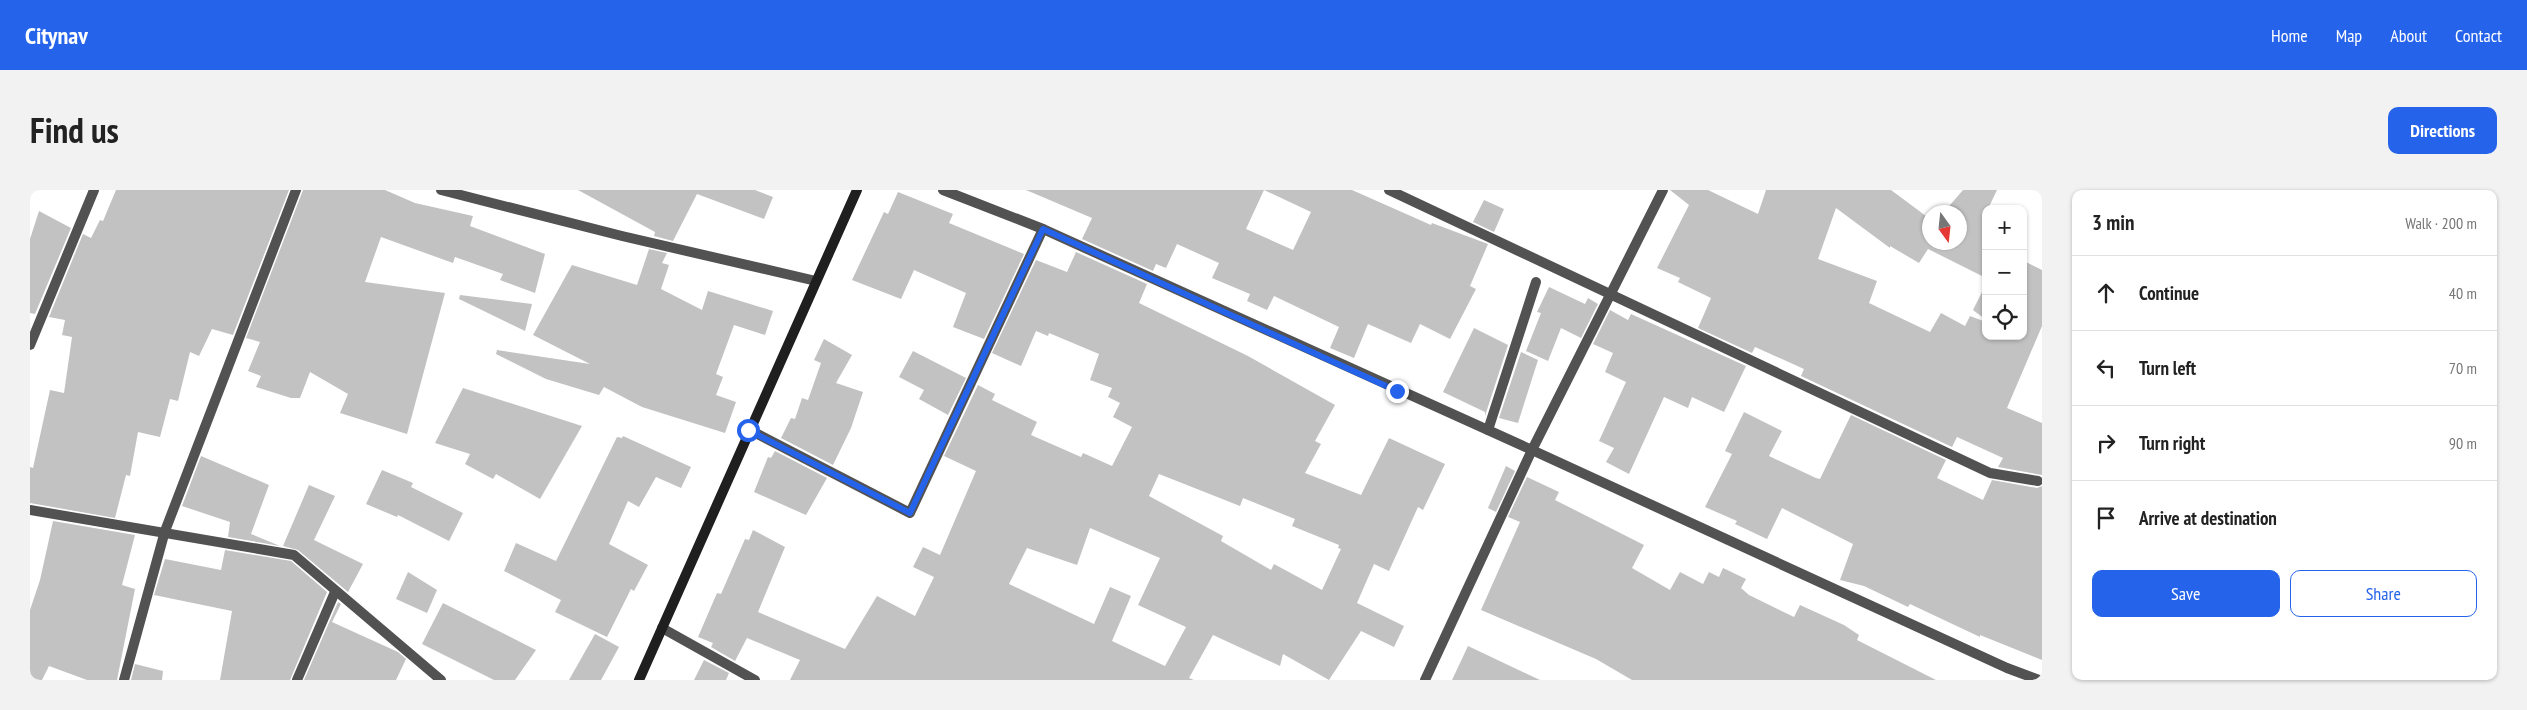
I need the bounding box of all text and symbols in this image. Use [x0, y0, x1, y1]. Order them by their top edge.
text: Citynav [25, 20, 88, 51]
text: Home [2271, 24, 2308, 47]
text: Map [2336, 24, 2362, 47]
text: About [2390, 24, 2427, 47]
text: Contact [2455, 24, 2502, 47]
text: Find us [30, 107, 119, 153]
button: Directions [2388, 107, 2497, 154]
north arrow [1922, 205, 1967, 250]
map controls [1982, 205, 2027, 340]
button: + [1982, 205, 2027, 250]
text: 3 min [2092, 209, 2134, 236]
text: Walk · 200 m [2405, 213, 2477, 233]
button: − [1982, 250, 2027, 295]
icon: ahead [2092, 279, 2120, 307]
text: Continue [2139, 281, 2199, 305]
text: 40 m [2449, 283, 2477, 303]
button: locate [1982, 295, 2027, 340]
icon: left [2092, 354, 2120, 382]
text: Turn left [2139, 356, 2196, 380]
text: 70 m [2449, 358, 2477, 378]
route end [1386, 380, 1409, 403]
route start [737, 419, 760, 442]
icon: right [2092, 429, 2120, 457]
text: Turn right [2139, 431, 2205, 455]
text: 90 m [2449, 433, 2477, 453]
icon: arrive [2092, 504, 2120, 532]
text: Arrive at destination [2139, 506, 2277, 530]
button: Save [2092, 570, 2280, 617]
button: Share [2290, 570, 2477, 617]

